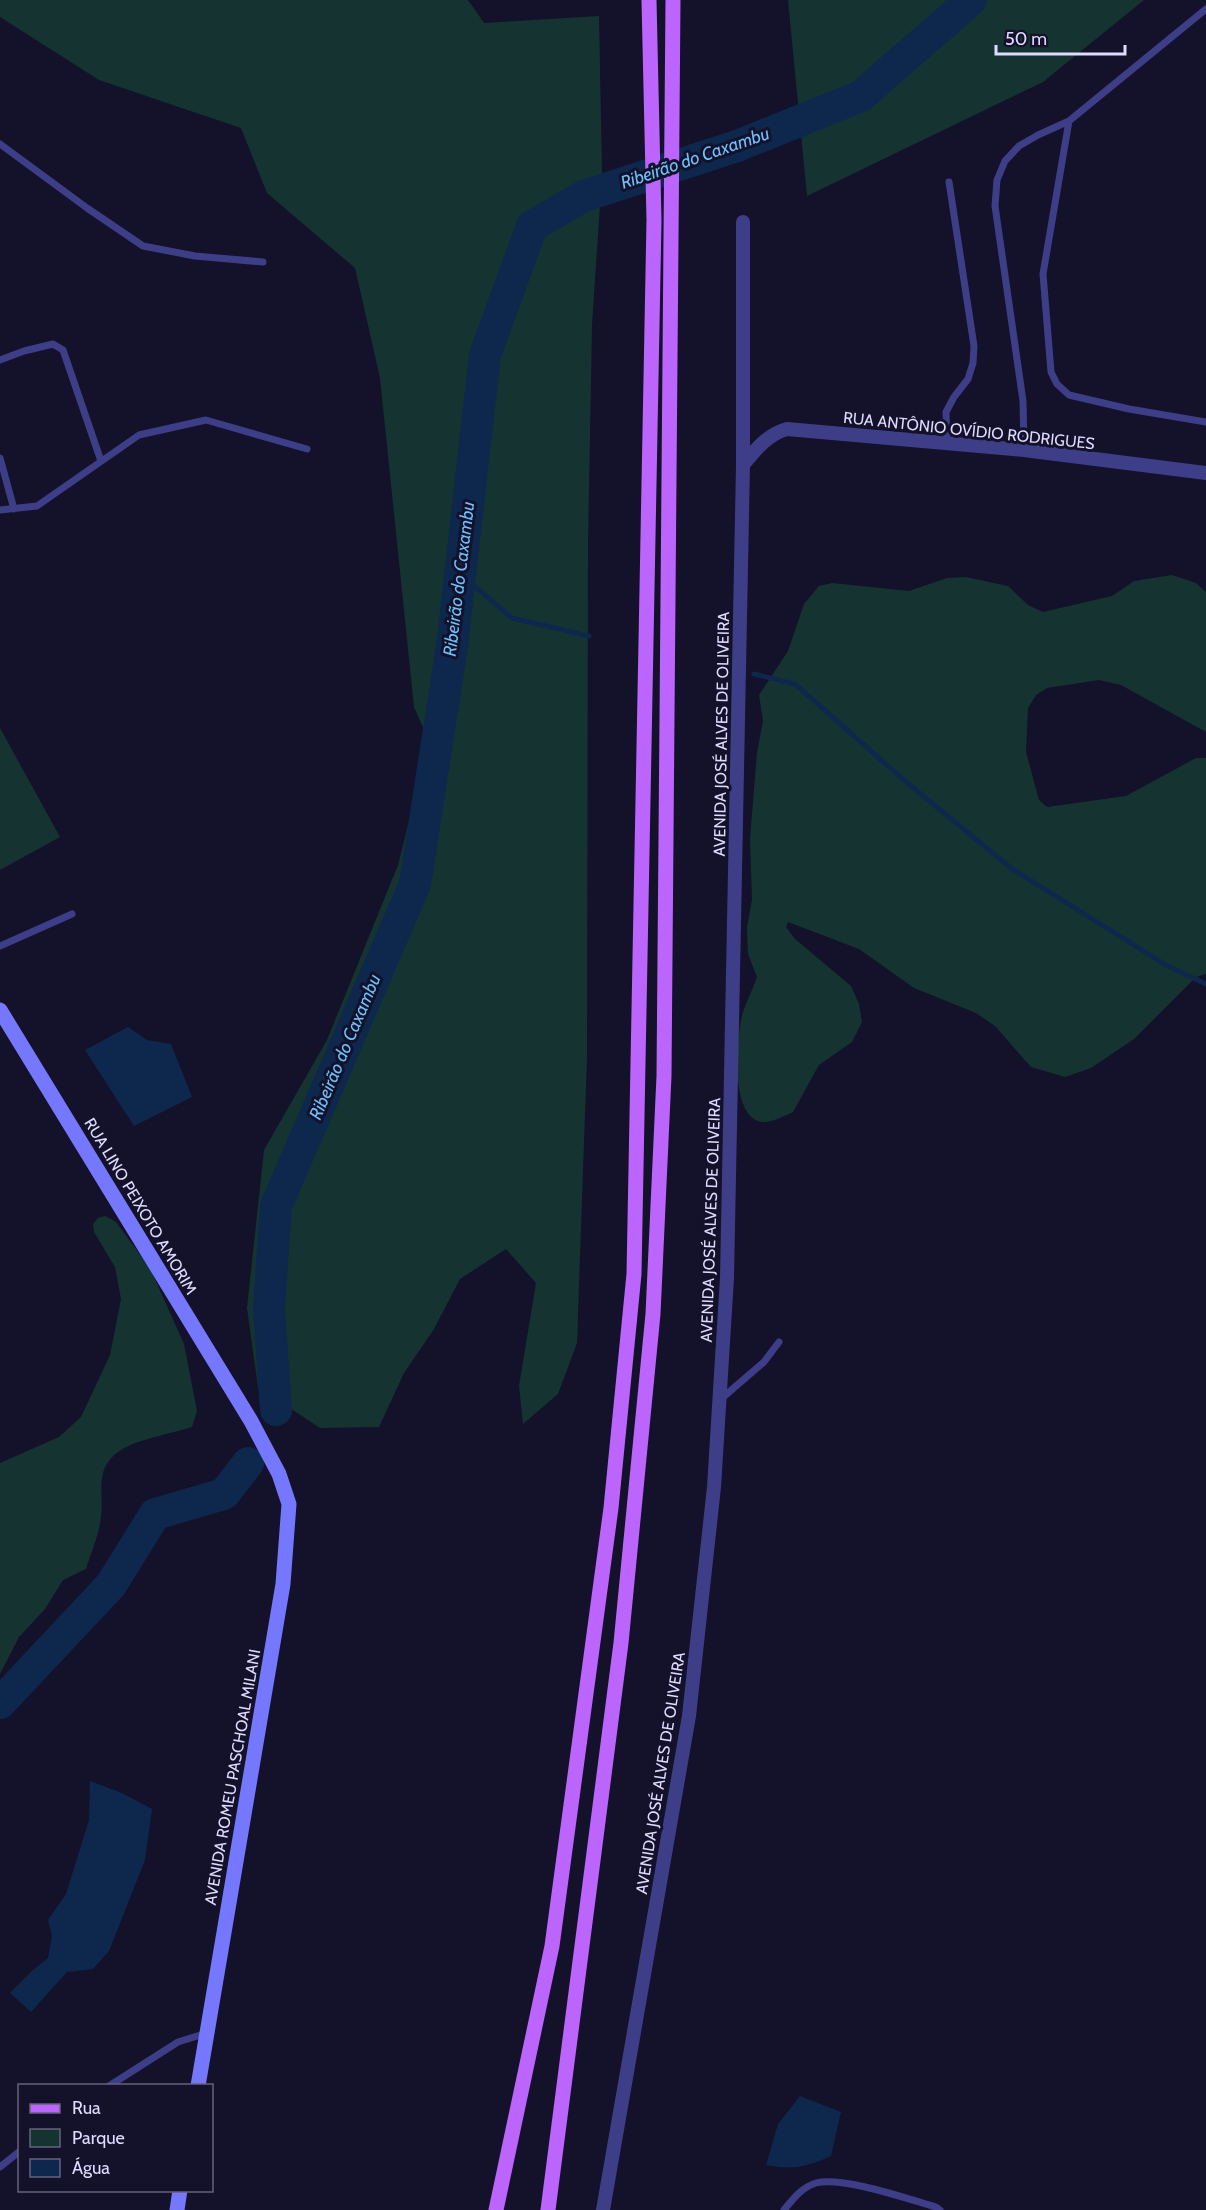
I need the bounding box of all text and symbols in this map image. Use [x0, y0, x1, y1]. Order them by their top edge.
scale bar [996, 18, 1125, 56]
text: 50 m [1005, 28, 1047, 50]
water label: Ribeirão do Caxambu [618, 122, 772, 194]
street label: RUA ANTÔNIO OVÍDIO RODRIGUES [842, 408, 1096, 453]
water label: Ribeirão do Caxambu [439, 500, 479, 658]
street label: AVENIDA JOSÉ ALVES DE OLIVEIRA [710, 611, 733, 856]
water label: Ribeirão do Caxambu [304, 971, 386, 1123]
street label: AVENIDA JOSÉ ALVES DE OLIVEIRA [697, 1097, 724, 1343]
street label: RUA LINO PEIXOTO AMORIM [80, 1115, 201, 1298]
street label: AVENIDA ROMEU PASCHOAL MILANI [201, 1648, 264, 1906]
street label: AVENIDA JOSÉ ALVES DE OLIVEIRA [632, 1651, 689, 1895]
legend [18, 2084, 213, 2192]
text: Rua [72, 2097, 101, 2119]
text: Parque [72, 2127, 125, 2149]
text: Água [72, 2157, 110, 2179]

